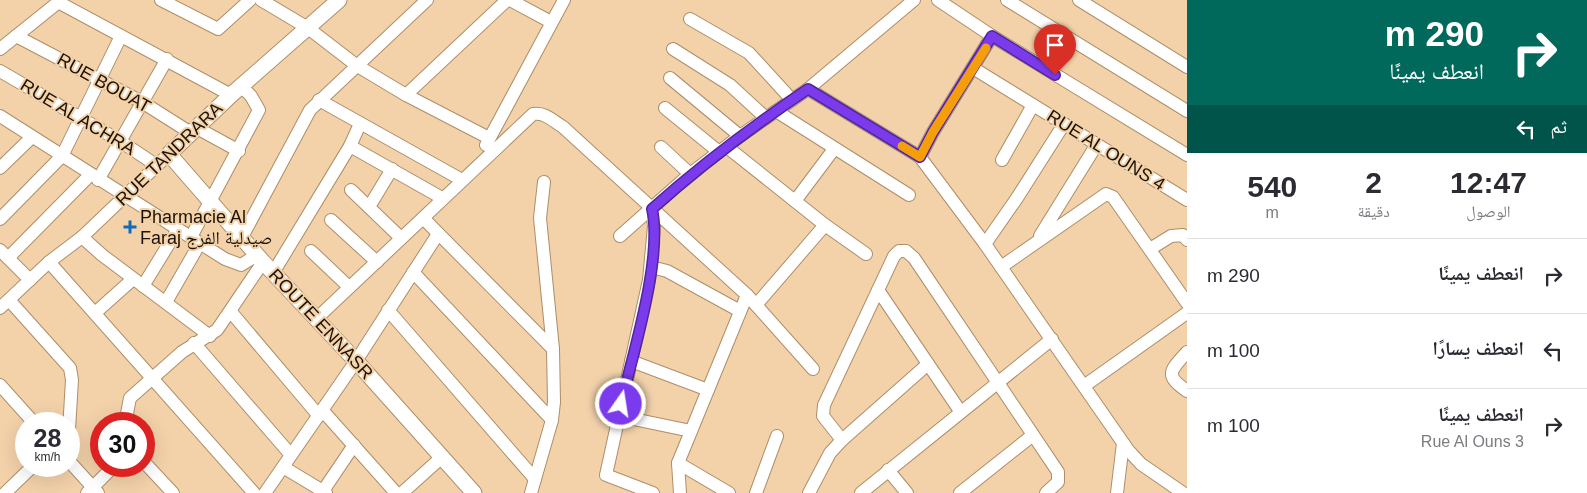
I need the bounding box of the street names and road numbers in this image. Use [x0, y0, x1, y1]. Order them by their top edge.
street label: RUE BOUAT [54, 49, 154, 117]
street label: RUE AL ACHRA [17, 75, 139, 159]
street label: RUE TANDRARA [112, 98, 226, 210]
street label: RUE AL OUNS 4 [1043, 106, 1169, 194]
street label: ROUTE ENNASR [265, 265, 377, 383]

